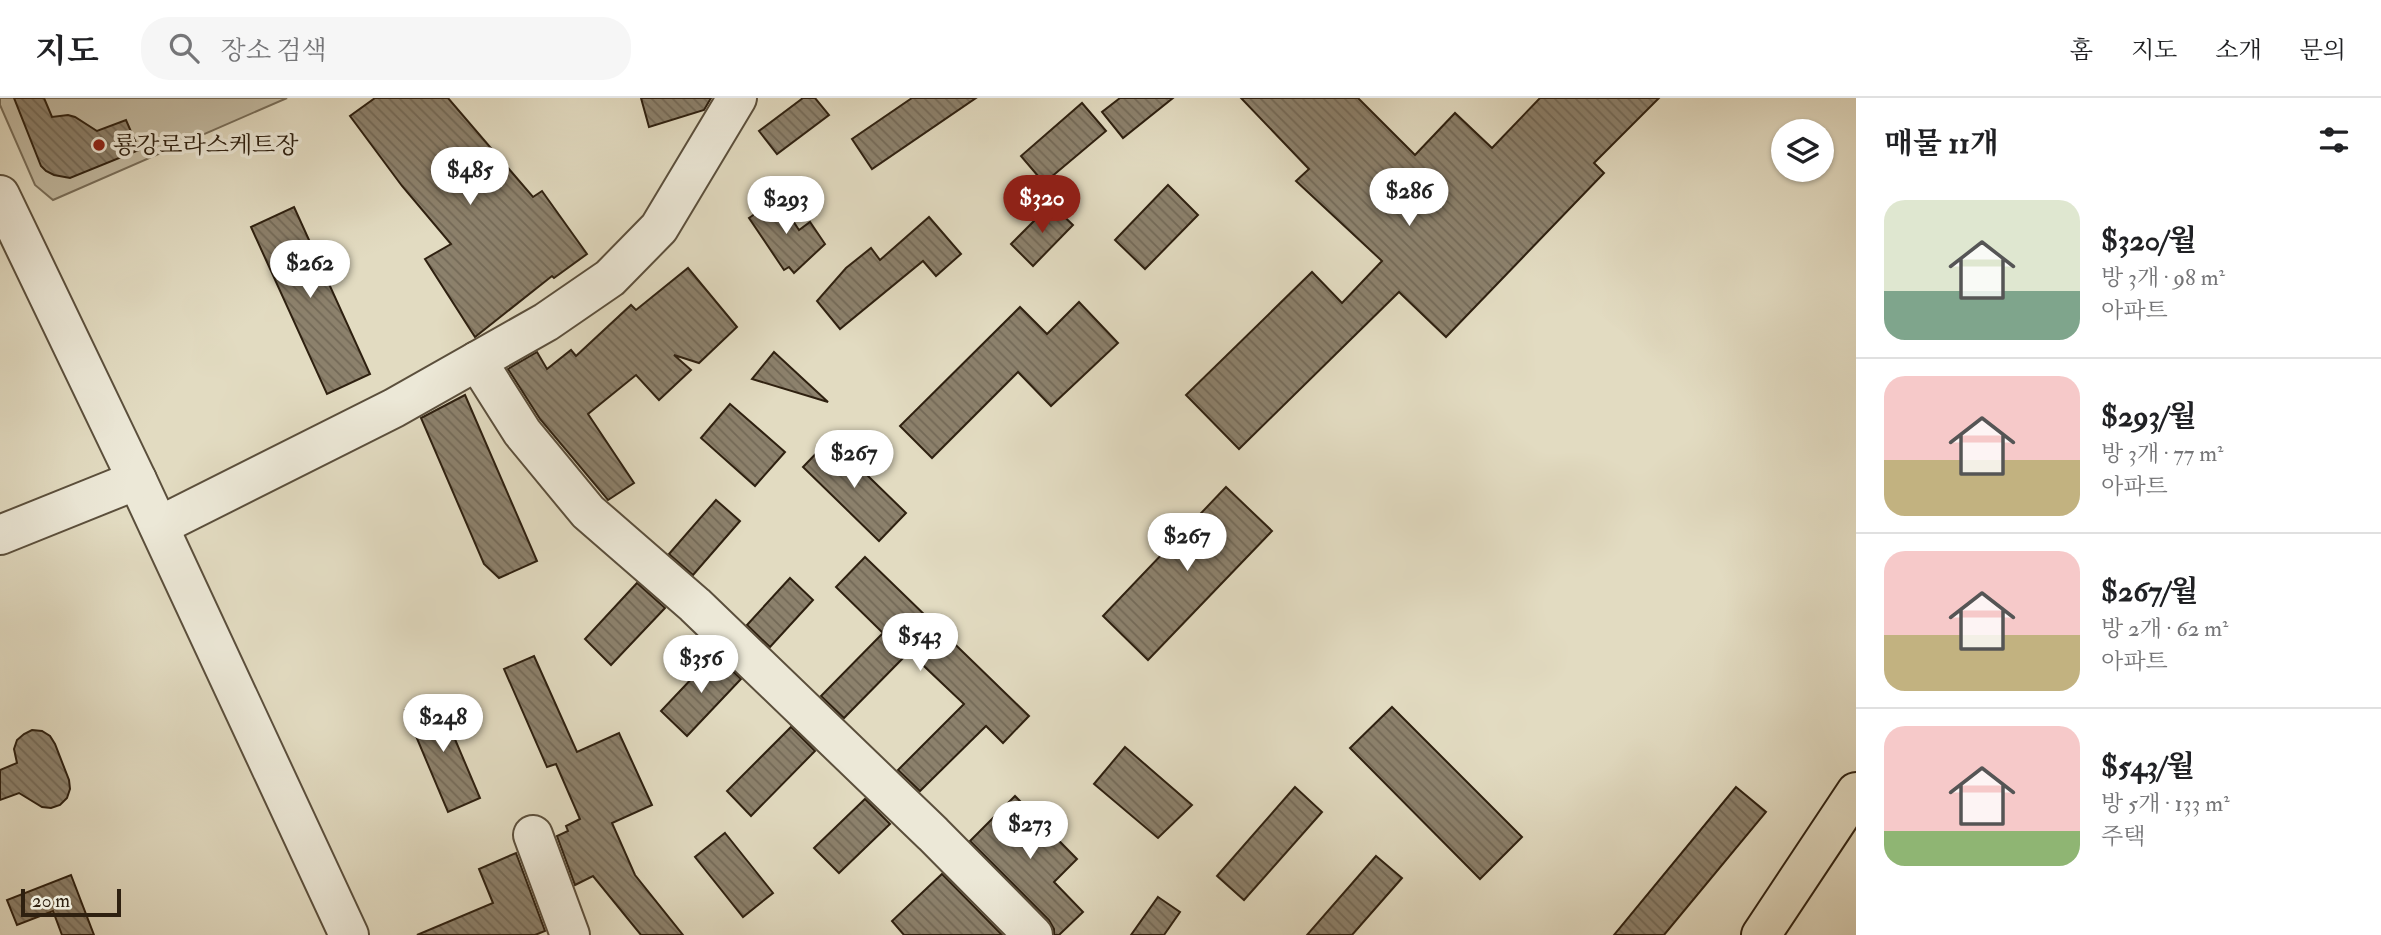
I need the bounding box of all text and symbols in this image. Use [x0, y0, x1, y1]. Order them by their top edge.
search box [141, 17, 631, 80]
icon: search [165, 29, 203, 67]
text: 지도 [35, 31, 99, 72]
text: 장소 검색 [221, 35, 327, 67]
text: 홈 [2070, 35, 2093, 66]
text: 지도 [2131, 35, 2177, 66]
text: 소개 [2215, 35, 2262, 66]
text: 문의 [2300, 35, 2346, 66]
map controls [1771, 119, 1834, 182]
button: layers [1771, 119, 1834, 182]
icon: filters [2315, 121, 2353, 159]
text: 매물 11개 [1884, 125, 1999, 162]
place label: 룡강로라스케트장 [113, 130, 299, 161]
marker: 룡강로라스케트장 [91, 137, 107, 153]
pin: $485 [429, 148, 511, 207]
text: $485 [447, 155, 493, 184]
pin: $286 [1368, 169, 1450, 228]
pin: $293 [745, 176, 827, 236]
pin: $320 [1001, 176, 1083, 235]
text: $286 [1385, 176, 1433, 205]
text: $320 [1019, 183, 1065, 212]
text: $293 [763, 184, 809, 213]
text: $320/월 [2101, 222, 2197, 259]
icon: home [1940, 228, 2024, 312]
pin: $262 [269, 240, 351, 300]
text: $262 [286, 248, 334, 277]
text: 방 3개 · 98 m² [2101, 263, 2225, 292]
text: 아파트 [2101, 296, 2168, 325]
text: $293/월 [2101, 398, 2197, 435]
icon: home [1940, 404, 2024, 488]
pin: $267 [813, 430, 895, 490]
text: $267 [831, 438, 877, 467]
text: 방 3개 · 77 m² [2101, 439, 2224, 468]
text: 아파트 [2101, 472, 2168, 501]
pin: $267 [1146, 514, 1228, 573]
text: $267 [1164, 521, 1210, 550]
text: $267/월 [2101, 573, 2199, 610]
icon: home [1940, 579, 2024, 663]
pin: $543 [879, 614, 961, 673]
text: 방 2개 · 62 m² [2101, 614, 2229, 643]
text: $543 [898, 621, 942, 650]
pin: $356 [660, 636, 742, 695]
text: $356 [679, 643, 723, 672]
text: 아파트 [2101, 647, 2168, 676]
pin: $248 [402, 694, 484, 754]
text: $248 [419, 702, 467, 731]
text: $543/월 [2101, 748, 2195, 785]
icon: home [1940, 754, 2024, 838]
text: 방 5개 · 133 m² [2101, 789, 2230, 818]
pin: $273 [989, 802, 1071, 861]
text: $273 [1008, 809, 1052, 838]
text: 주택 [2101, 822, 2145, 851]
scale bar [21, 886, 121, 918]
text: 20 m [32, 889, 70, 913]

